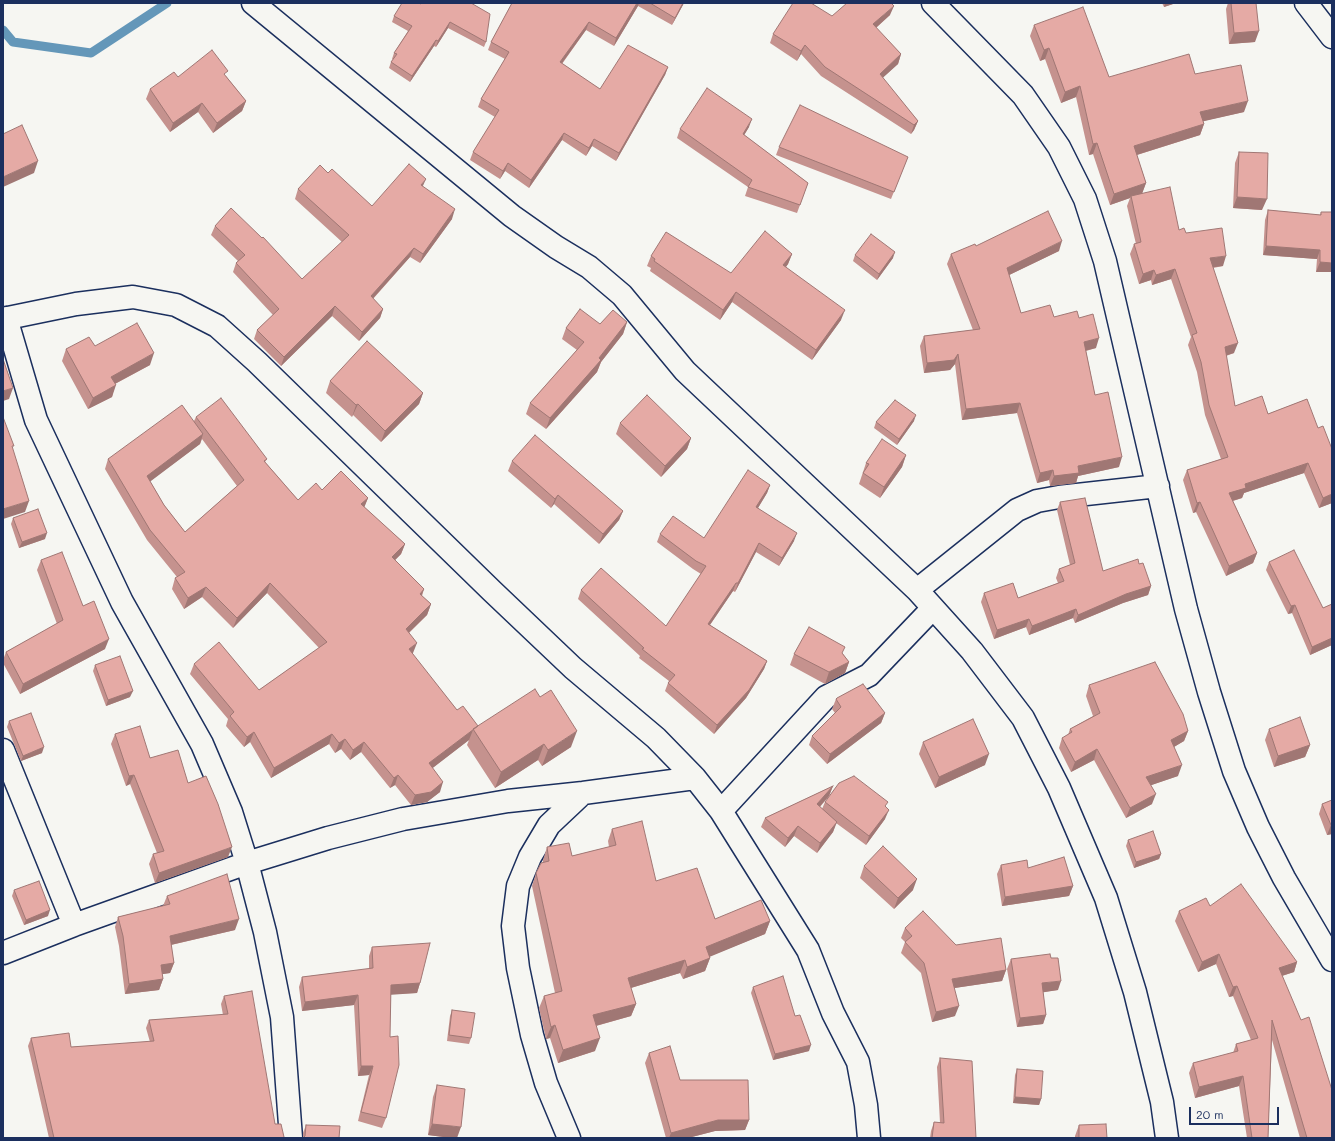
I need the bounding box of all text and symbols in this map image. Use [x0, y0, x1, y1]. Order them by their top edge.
scale bar [1191, 1099, 1281, 1125]
text: 20 m [1196, 1106, 1224, 1122]

